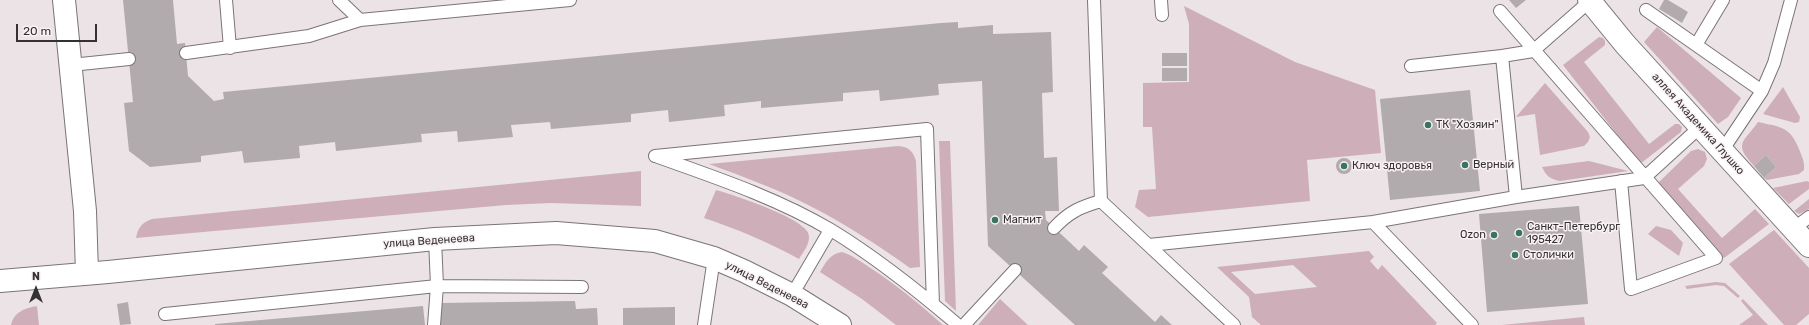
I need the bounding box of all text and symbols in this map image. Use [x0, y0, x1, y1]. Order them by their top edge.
scale bar [18, 16, 99, 42]
text: 20 m [23, 24, 51, 38]
street label: аллея Академика Глушко [1649, 71, 1747, 177]
place label: ТК "Хозяин" [1436, 118, 1499, 132]
marker: ТК "Хозяин" [1423, 120, 1433, 130]
place label: Верный [1473, 158, 1514, 172]
place label: Ключ здоровья [1352, 159, 1432, 173]
marker: Верный [1460, 160, 1470, 170]
marker: Ключ здоровья [1339, 161, 1349, 171]
place label: Магнит [1003, 213, 1042, 227]
marker: Магнит [990, 215, 1000, 225]
place label: Санкт-Петербург 195427 [1527, 220, 1620, 246]
place label: Ozon [1460, 228, 1486, 242]
marker: Санкт-Петербург 195427 [1514, 228, 1524, 238]
marker: Ozon [1489, 230, 1499, 240]
street label: улица Веденеева [383, 231, 475, 251]
place label: Столички [1523, 248, 1574, 262]
marker: Столички [1510, 250, 1520, 260]
street label: улица Веденеева [723, 258, 811, 312]
north arrow [16, 269, 56, 309]
text: N [32, 270, 40, 283]

